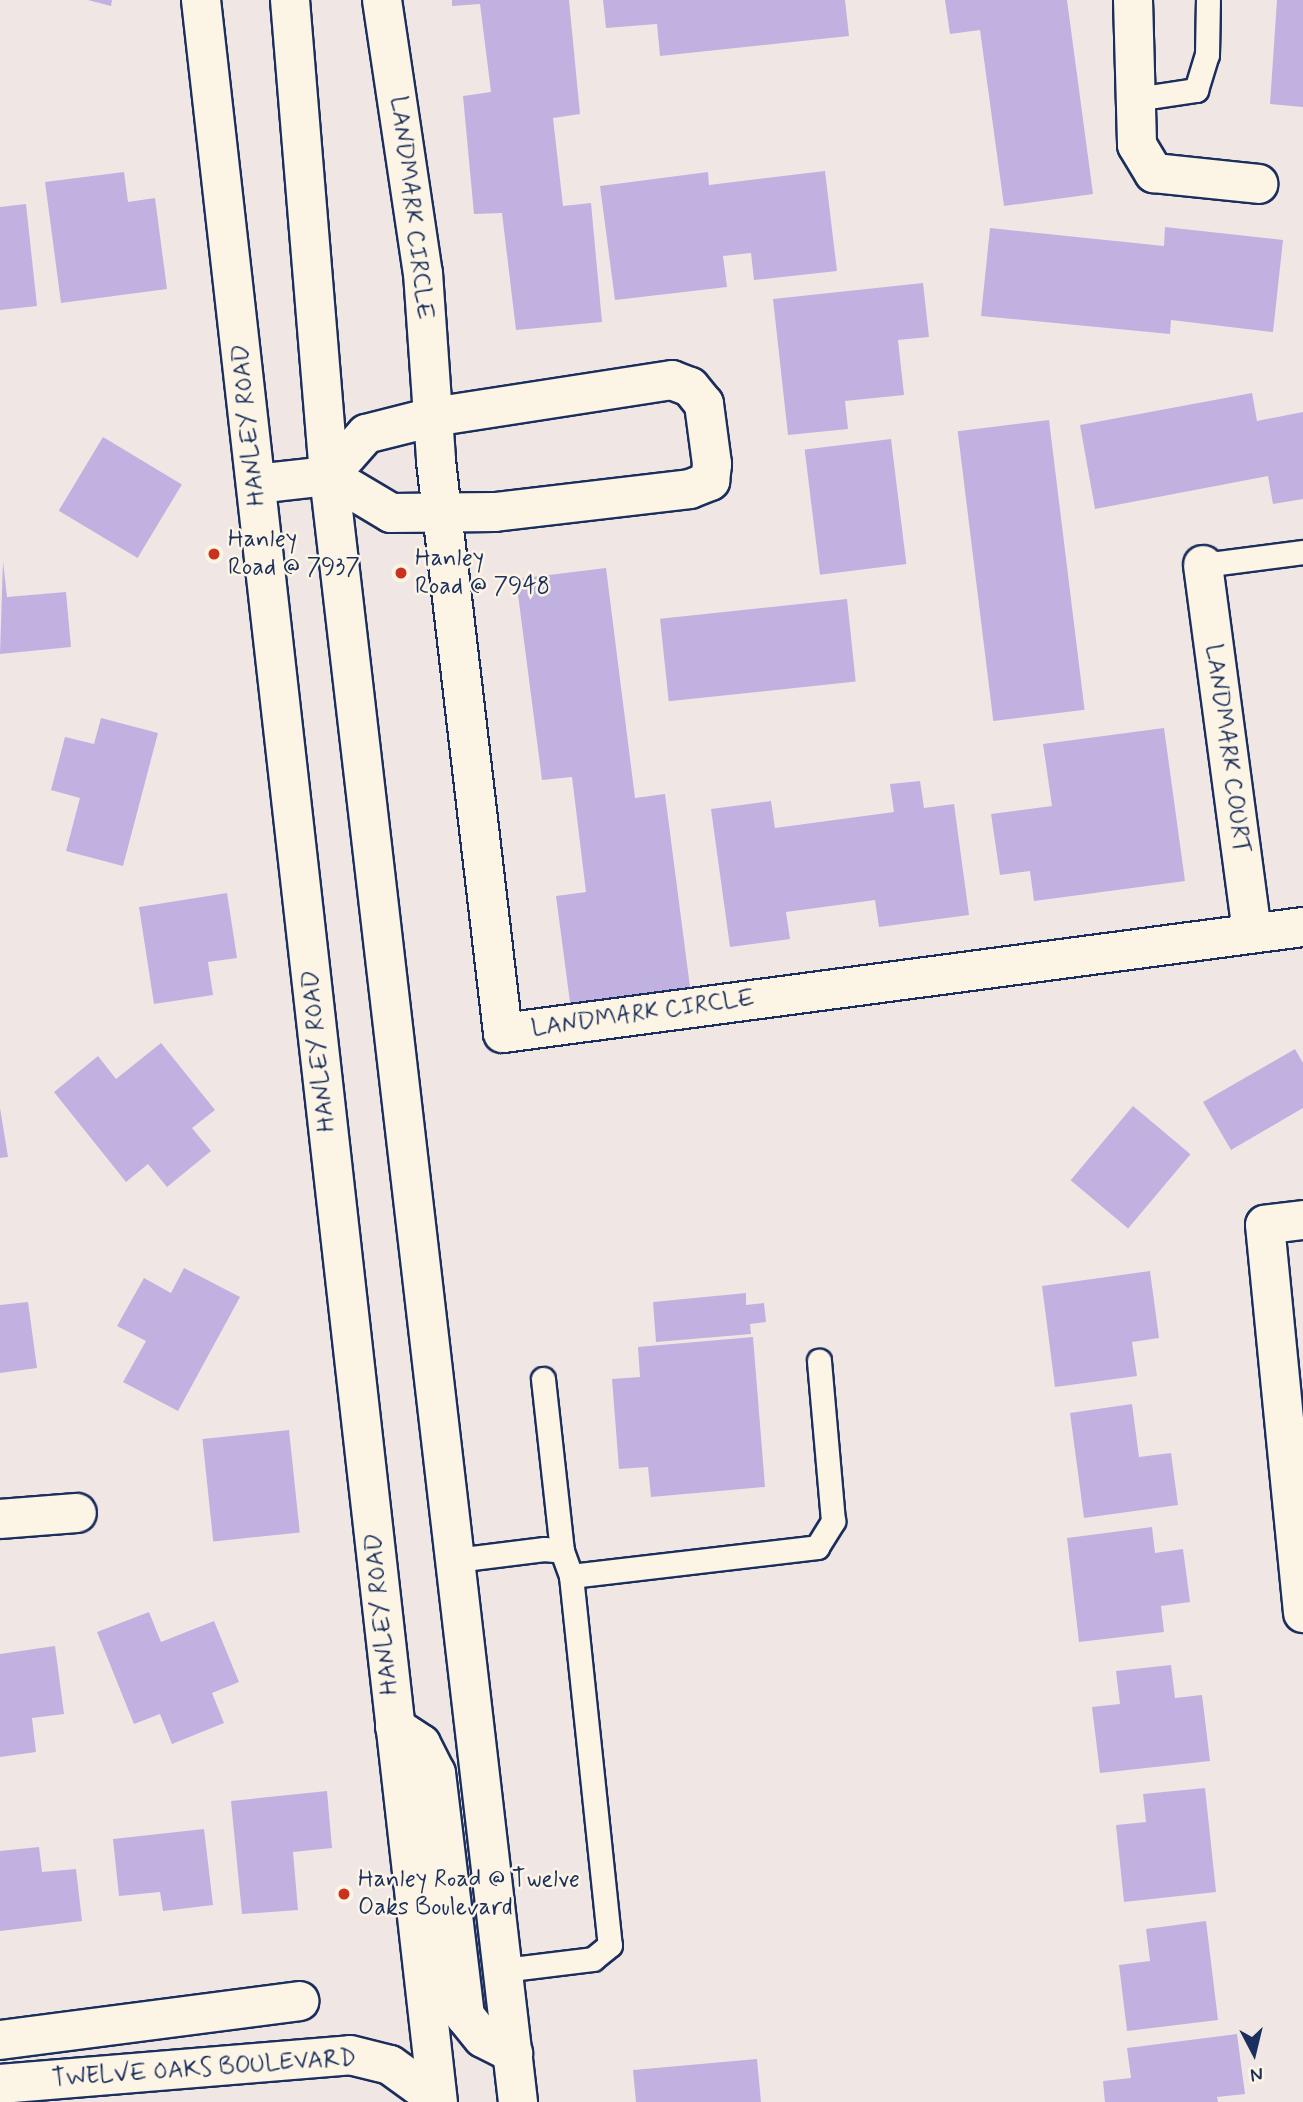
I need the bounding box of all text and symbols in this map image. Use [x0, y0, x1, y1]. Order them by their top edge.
street label: LANDMARK CIRCLE [383, 95, 439, 321]
street label: HANLEY ROAD [226, 343, 272, 507]
place label: Hanley Road @ 7937 [228, 526, 360, 582]
place label: Hanley Road @ 7948 [415, 545, 550, 601]
marker: Hanley Road @ 7937 [206, 546, 222, 562]
marker: Hanley Road @ 7948 [393, 565, 409, 581]
street label: LANDMARK COURT [1198, 642, 1256, 856]
street label: HANLEY ROAD [296, 969, 342, 1133]
street label: LANDMARK CIRCLE [530, 984, 756, 1044]
street label: HANLEY ROAD [359, 1532, 405, 1696]
place label: Hanley Road @ Twelve Oaks Boulevard [358, 1866, 580, 1922]
marker: Hanley Road @ Twelve Oaks Boulevard [336, 1886, 352, 1902]
north arrow [1219, 2018, 1289, 2088]
street label: TWELVE OAKS BOULEVARD [52, 2044, 356, 2094]
text: N [1249, 2061, 1264, 2088]

